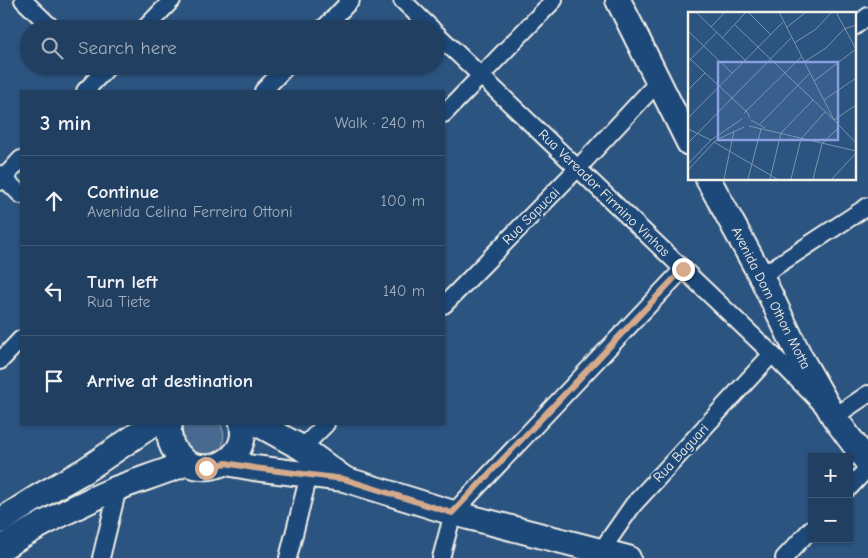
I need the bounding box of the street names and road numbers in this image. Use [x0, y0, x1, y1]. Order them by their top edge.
street label: Rua Vereador Firmino Vinhas [535, 126, 673, 260]
street label: Rua Sapucai [499, 184, 563, 248]
street label: Avenida Dom Othon Motta [728, 224, 814, 372]
street label: Rua Baguari [650, 420, 712, 486]

